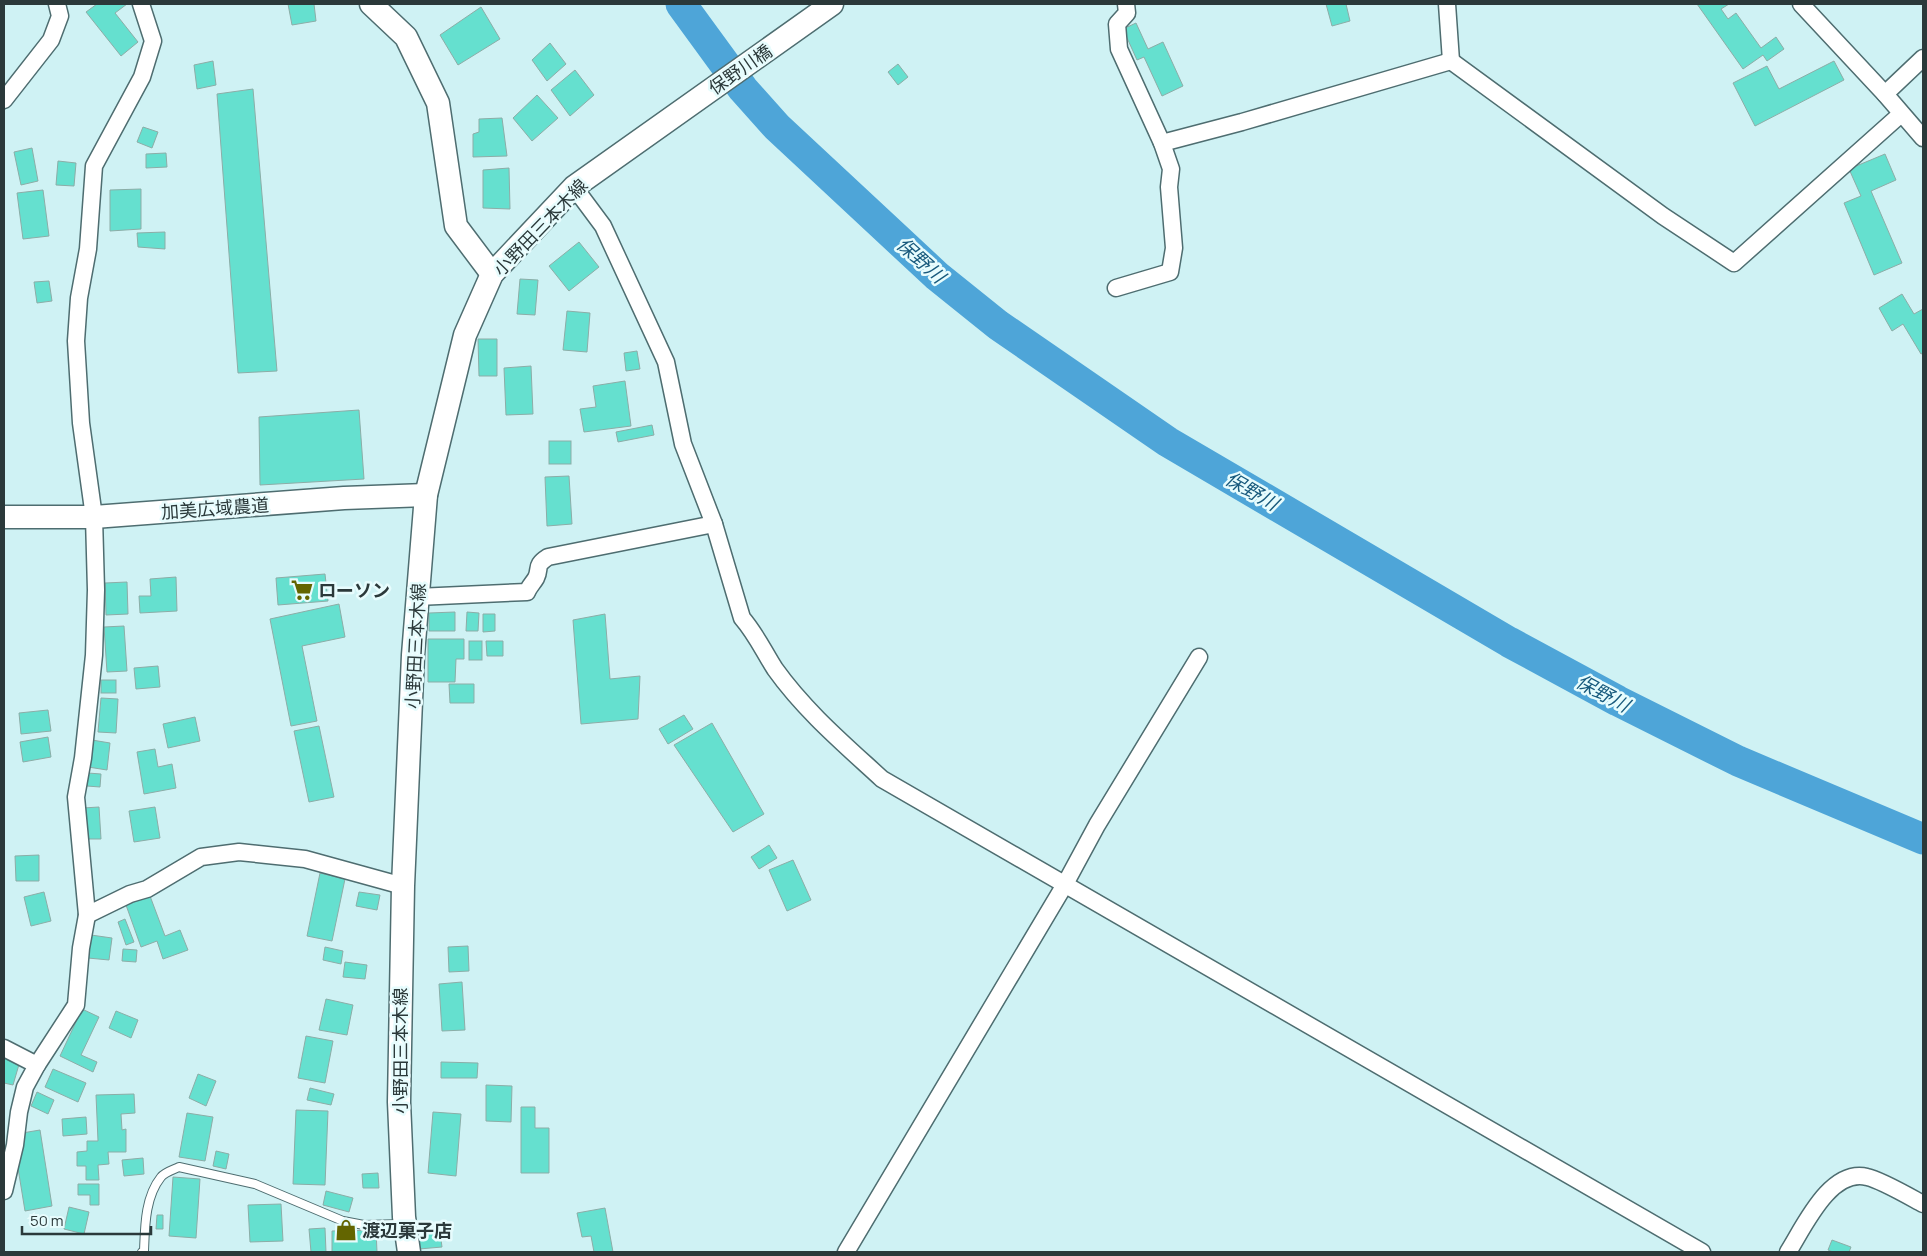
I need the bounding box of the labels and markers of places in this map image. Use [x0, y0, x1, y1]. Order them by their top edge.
supermarket icon: ローソン [289, 577, 315, 603]
place label: ローソン [318, 578, 390, 602]
shop icon: 渡辺菓子店 [333, 1217, 359, 1243]
place label: 渡辺菓子店 [362, 1218, 452, 1242]

